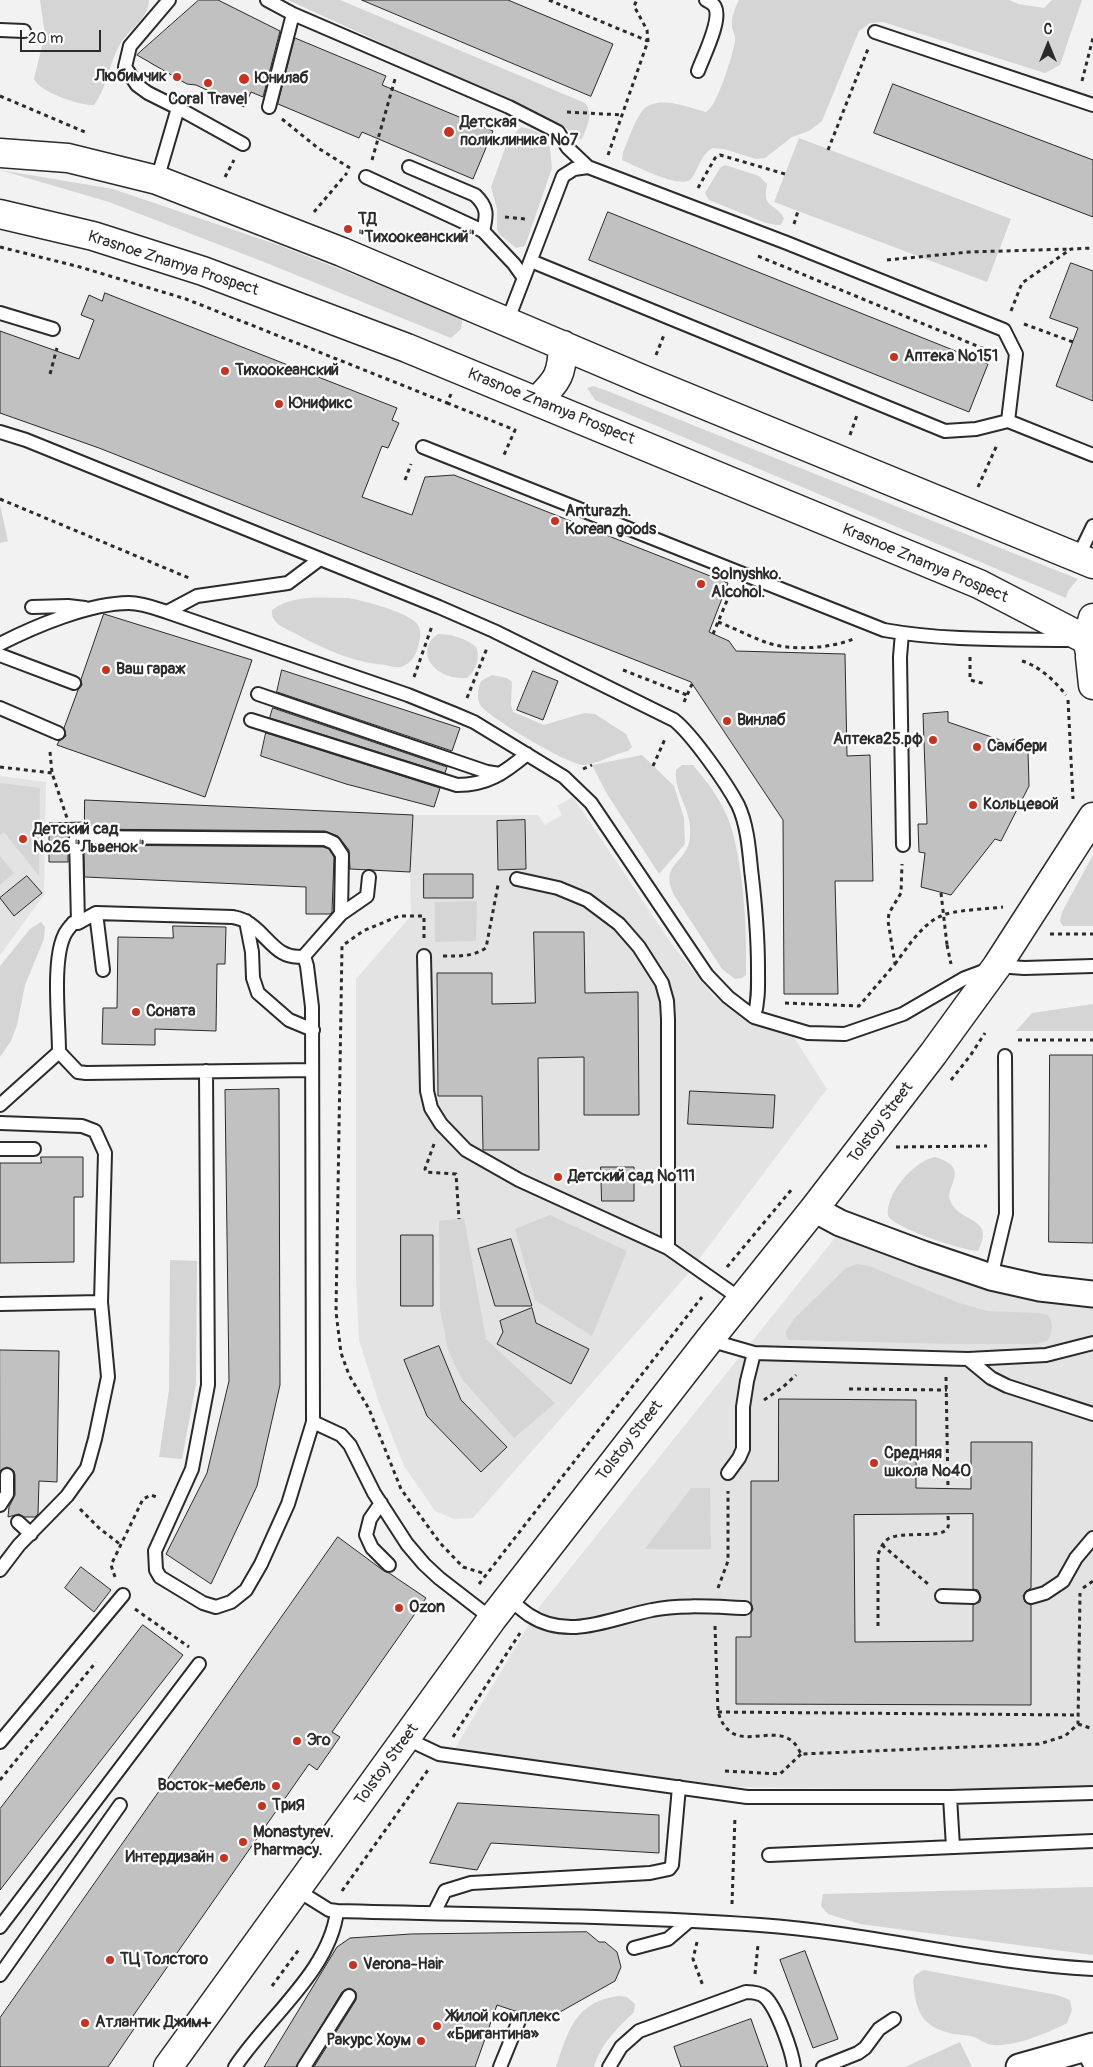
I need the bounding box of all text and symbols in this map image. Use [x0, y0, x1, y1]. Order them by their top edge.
scale bar [22, 20, 104, 52]
north arrow [1023, 20, 1073, 70]
text: С [1044, 21, 1052, 38]
text: 20 m [28, 29, 63, 48]
place label: Любимчик [95, 67, 167, 87]
place label: Юнилаб [255, 69, 308, 89]
marker: Любимчик [171, 71, 183, 83]
marker: Юнилаб [237, 72, 251, 86]
marker: Coral Travel [202, 77, 214, 89]
place label: Coral Travel [168, 90, 248, 110]
place label: Детская поликлиника №7 [460, 113, 578, 151]
marker: Детская поликлиника №7 [442, 125, 456, 139]
place label: ТД "Тихоокеанский" [358, 210, 475, 248]
marker: ТД "Тихоокеанский" [342, 223, 354, 235]
street label: Krasnoe Znamya Prospect [85, 227, 261, 301]
place label: Аптека №151 [904, 347, 998, 367]
marker: Аптека №151 [888, 351, 900, 363]
place label: Тихоокеанский [235, 361, 339, 381]
marker: Тихоокеанский [219, 365, 231, 377]
street label: Krasnoe Znamya Prospect [465, 365, 637, 449]
place label: Юнификс [289, 394, 353, 414]
marker: Юнификс [273, 398, 285, 410]
place label: Anturazh. Korean goods [565, 502, 656, 540]
marker: Anturazh. Korean goods [549, 515, 561, 527]
street label: Krasnoe Znamya Prospect [839, 520, 1011, 608]
place label: Solnyshko. Alcohol. [711, 565, 782, 603]
marker: Solnyshko. Alcohol. [695, 578, 707, 590]
place label: Ваш гараж [116, 660, 185, 680]
marker: Ваш гараж [100, 664, 112, 676]
place label: Винлаб [737, 711, 786, 731]
marker: Винлаб [721, 715, 733, 727]
place label: Аптека25.рф [833, 730, 923, 750]
marker: Аптека25.рф [927, 734, 939, 746]
place label: Самбери [987, 737, 1047, 757]
marker: Самбери [971, 741, 983, 753]
place label: Кольцевой [983, 795, 1059, 815]
marker: Кольцевой [967, 799, 979, 811]
place label: Детский сад №26 "Львенок" [33, 820, 145, 858]
marker: Детский сад №26 "Львенок" [17, 833, 29, 845]
place label: Соната [146, 1002, 195, 1022]
marker: Соната [130, 1006, 142, 1018]
street label: Tolstoy Street [844, 1079, 918, 1167]
place label: Детский сад №111 [568, 1167, 695, 1187]
marker: Детский сад №111 [552, 1171, 564, 1183]
street label: Tolstoy Street [593, 1397, 667, 1485]
place label: Средняя школа №40 [884, 1444, 971, 1482]
marker: Средняя школа №40 [868, 1457, 880, 1469]
place label: Ozon [409, 1598, 445, 1618]
marker: Ozon [393, 1602, 405, 1614]
street label: Tolstoy Street [351, 1720, 423, 1810]
place label: Эго [307, 1731, 331, 1751]
marker: Эго [291, 1735, 303, 1747]
place label: Восток-мебель [158, 1776, 266, 1796]
marker: Восток-мебель [270, 1780, 282, 1792]
place label: ТриЯ [272, 1796, 305, 1816]
marker: ТриЯ [256, 1800, 268, 1812]
place label: Monastyrev. Pharmacy. [253, 1823, 334, 1861]
marker: Monastyrev. Pharmacy. [237, 1836, 249, 1848]
place label: Интердизайн [125, 1848, 214, 1868]
marker: Интердизайн [218, 1852, 230, 1864]
place label: ТЦ Толстого [120, 1950, 208, 1970]
marker: ТЦ Толстого [104, 1954, 116, 1966]
place label: Verona-Hair [363, 1955, 444, 1975]
marker: Verona-Hair [347, 1959, 359, 1971]
place label: Жилой комплекс «Бригантина» [447, 2007, 560, 2045]
place label: Атлантик Джим+ [95, 2013, 211, 2033]
marker: Атлантик Джим+ [79, 2017, 91, 2029]
marker: Жилой комплекс «Бригантина» [431, 2020, 443, 2032]
place label: Ракурс Хоум [327, 2031, 411, 2051]
marker: Ракурс Хоум [415, 2035, 427, 2047]

